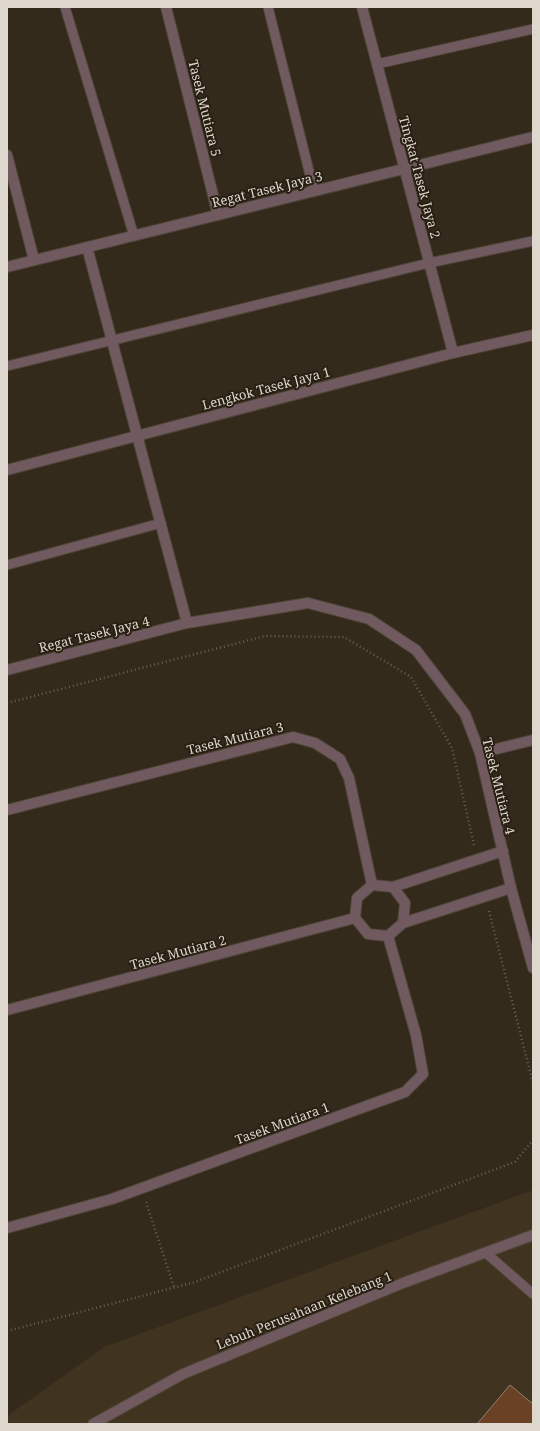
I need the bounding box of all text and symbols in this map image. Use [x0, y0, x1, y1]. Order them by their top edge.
street label: Tasek Mutiara 5 [184, 58, 226, 158]
street label: Tingkat Tasek Jaya 2 [395, 114, 445, 240]
street label: Regat Tasek Jaya 3 [210, 167, 324, 211]
street label: Lengkok Tasek Jaya 1 [200, 362, 332, 414]
street label: Regat Tasek Jaya 4 [37, 611, 152, 656]
street label: Tasek Mutiara 3 [185, 717, 285, 759]
street label: Tasek Mutiara 4 [478, 736, 520, 837]
street label: Tasek Mutiara 2 [128, 930, 228, 974]
street label: Tasek Mutiara 1 [232, 1098, 332, 1148]
street label: Lebuh Perusahaan Kelebang 1 [213, 1266, 395, 1354]

